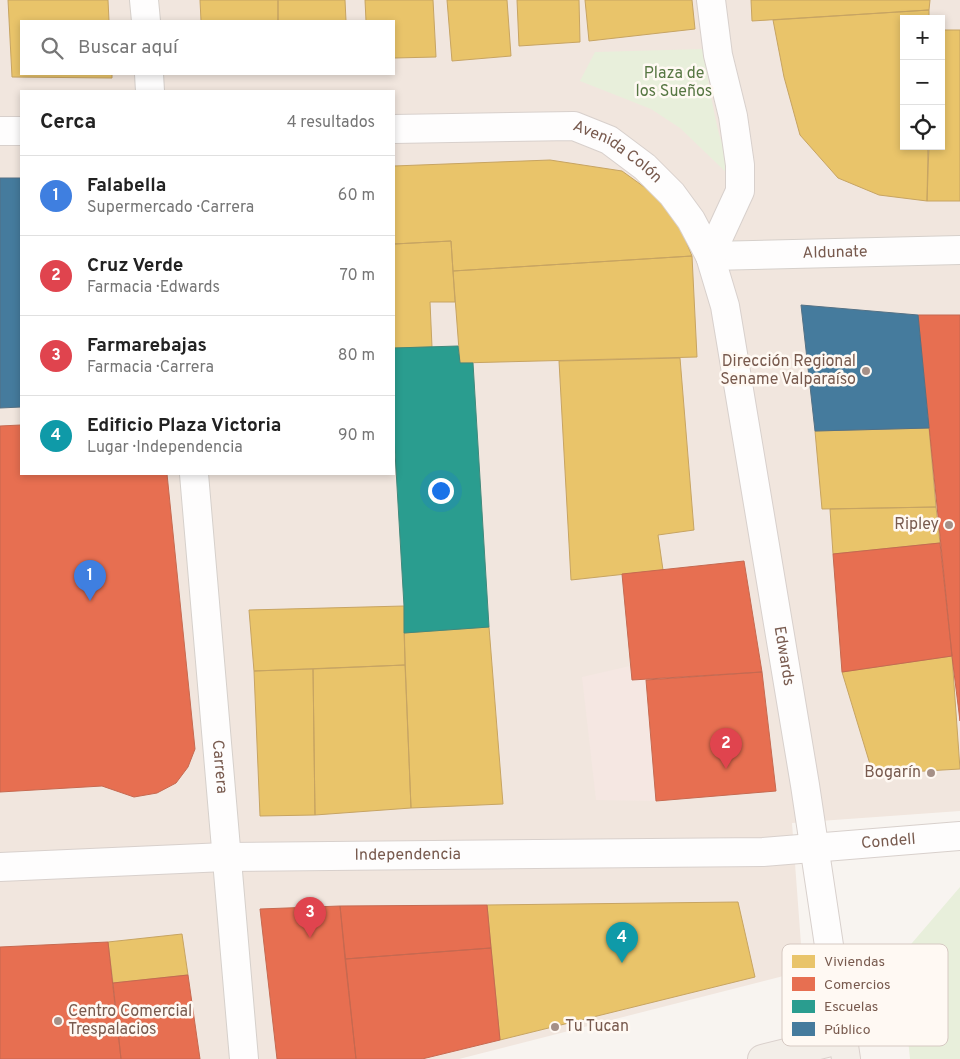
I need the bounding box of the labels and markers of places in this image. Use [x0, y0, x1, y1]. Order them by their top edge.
place label: Dirección Regional Sename Valparaíso [720, 352, 856, 390]
marker: Dirección Regional Sename Valparaíso [860, 365, 872, 377]
place label: Ripley [894, 515, 939, 535]
marker: Ripley [943, 519, 955, 531]
pin: 1 [74, 560, 106, 601]
pin: 2 [710, 728, 742, 769]
place label: Bogarín [864, 763, 921, 783]
marker: Bogarín [925, 767, 937, 779]
pin: 3 [294, 897, 326, 938]
pin: 4 [606, 922, 638, 963]
place label: Centro Comercial Trespalacios [68, 1002, 192, 1040]
marker: Centro Comercial Trespalacios [52, 1015, 64, 1027]
place label: Tu Tucan [565, 1017, 629, 1037]
marker: Tu Tucan [549, 1021, 561, 1033]

